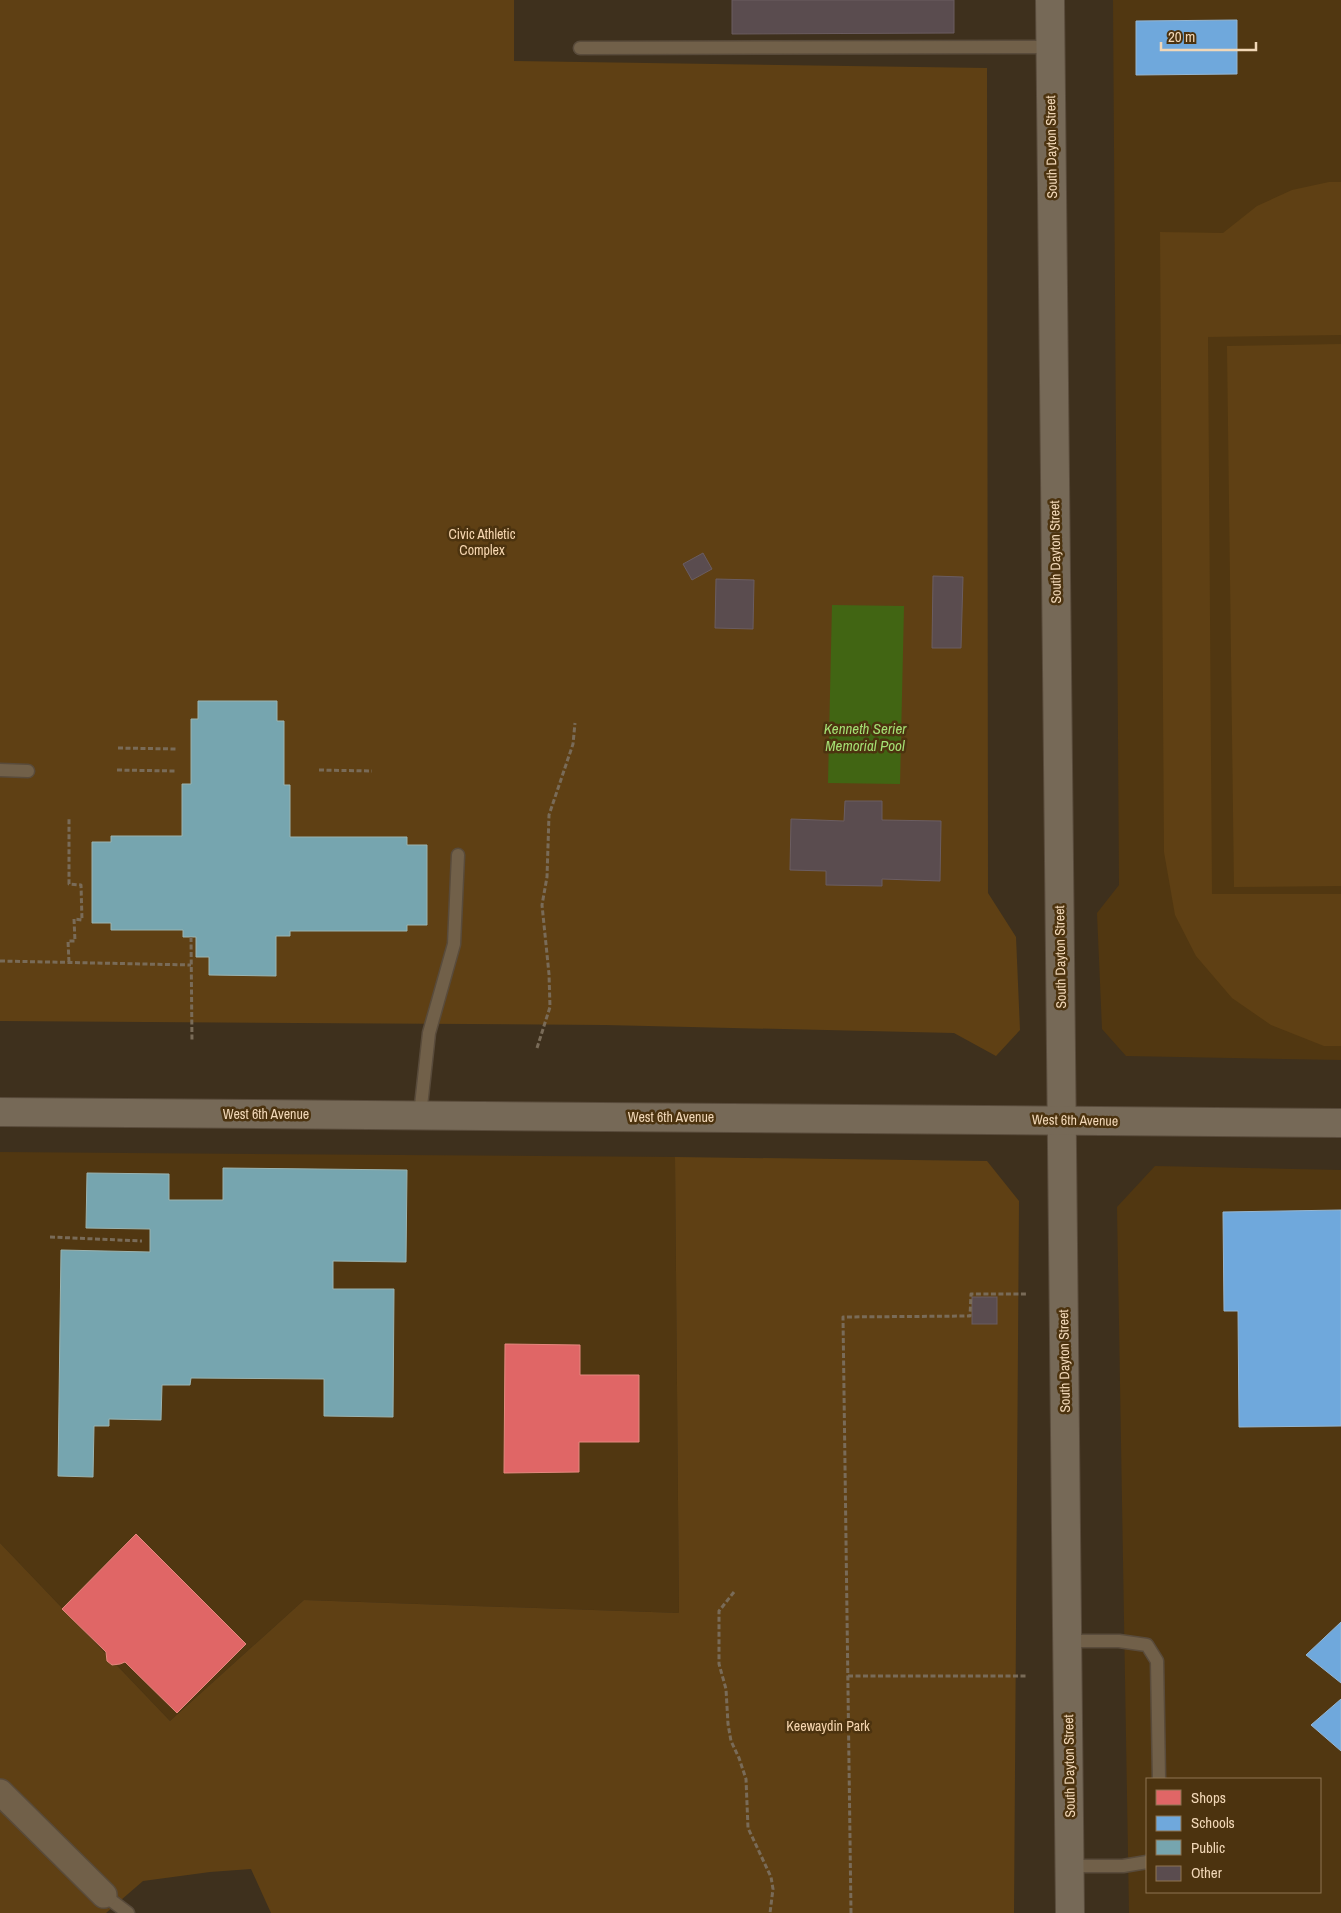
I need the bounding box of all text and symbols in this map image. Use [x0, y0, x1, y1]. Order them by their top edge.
scale bar [1161, 20, 1256, 52]
text: 20 m [1168, 26, 1195, 47]
street label: South Dayton Street [1041, 95, 1061, 199]
street label: South Dayton Street [1045, 500, 1065, 604]
park label: Civic Athletic Complex [448, 525, 516, 559]
water label: Kenneth Serier Memorial Pool [824, 718, 907, 756]
street label: South Dayton Street [1050, 905, 1070, 1009]
street label: West 6th Avenue [223, 1105, 309, 1123]
street label: West 6th Avenue [628, 1108, 714, 1126]
street label: West 6th Avenue [1032, 1110, 1118, 1130]
street label: South Dayton Street [1054, 1309, 1074, 1413]
street label: South Dayton Street [1059, 1714, 1079, 1818]
park label: Keewaydin Park [786, 1717, 870, 1735]
legend [1146, 1778, 1321, 1893]
text: Shops [1191, 1787, 1226, 1808]
text: Schools [1191, 1812, 1235, 1833]
text: Public [1191, 1837, 1225, 1858]
text: Other [1191, 1862, 1222, 1883]

